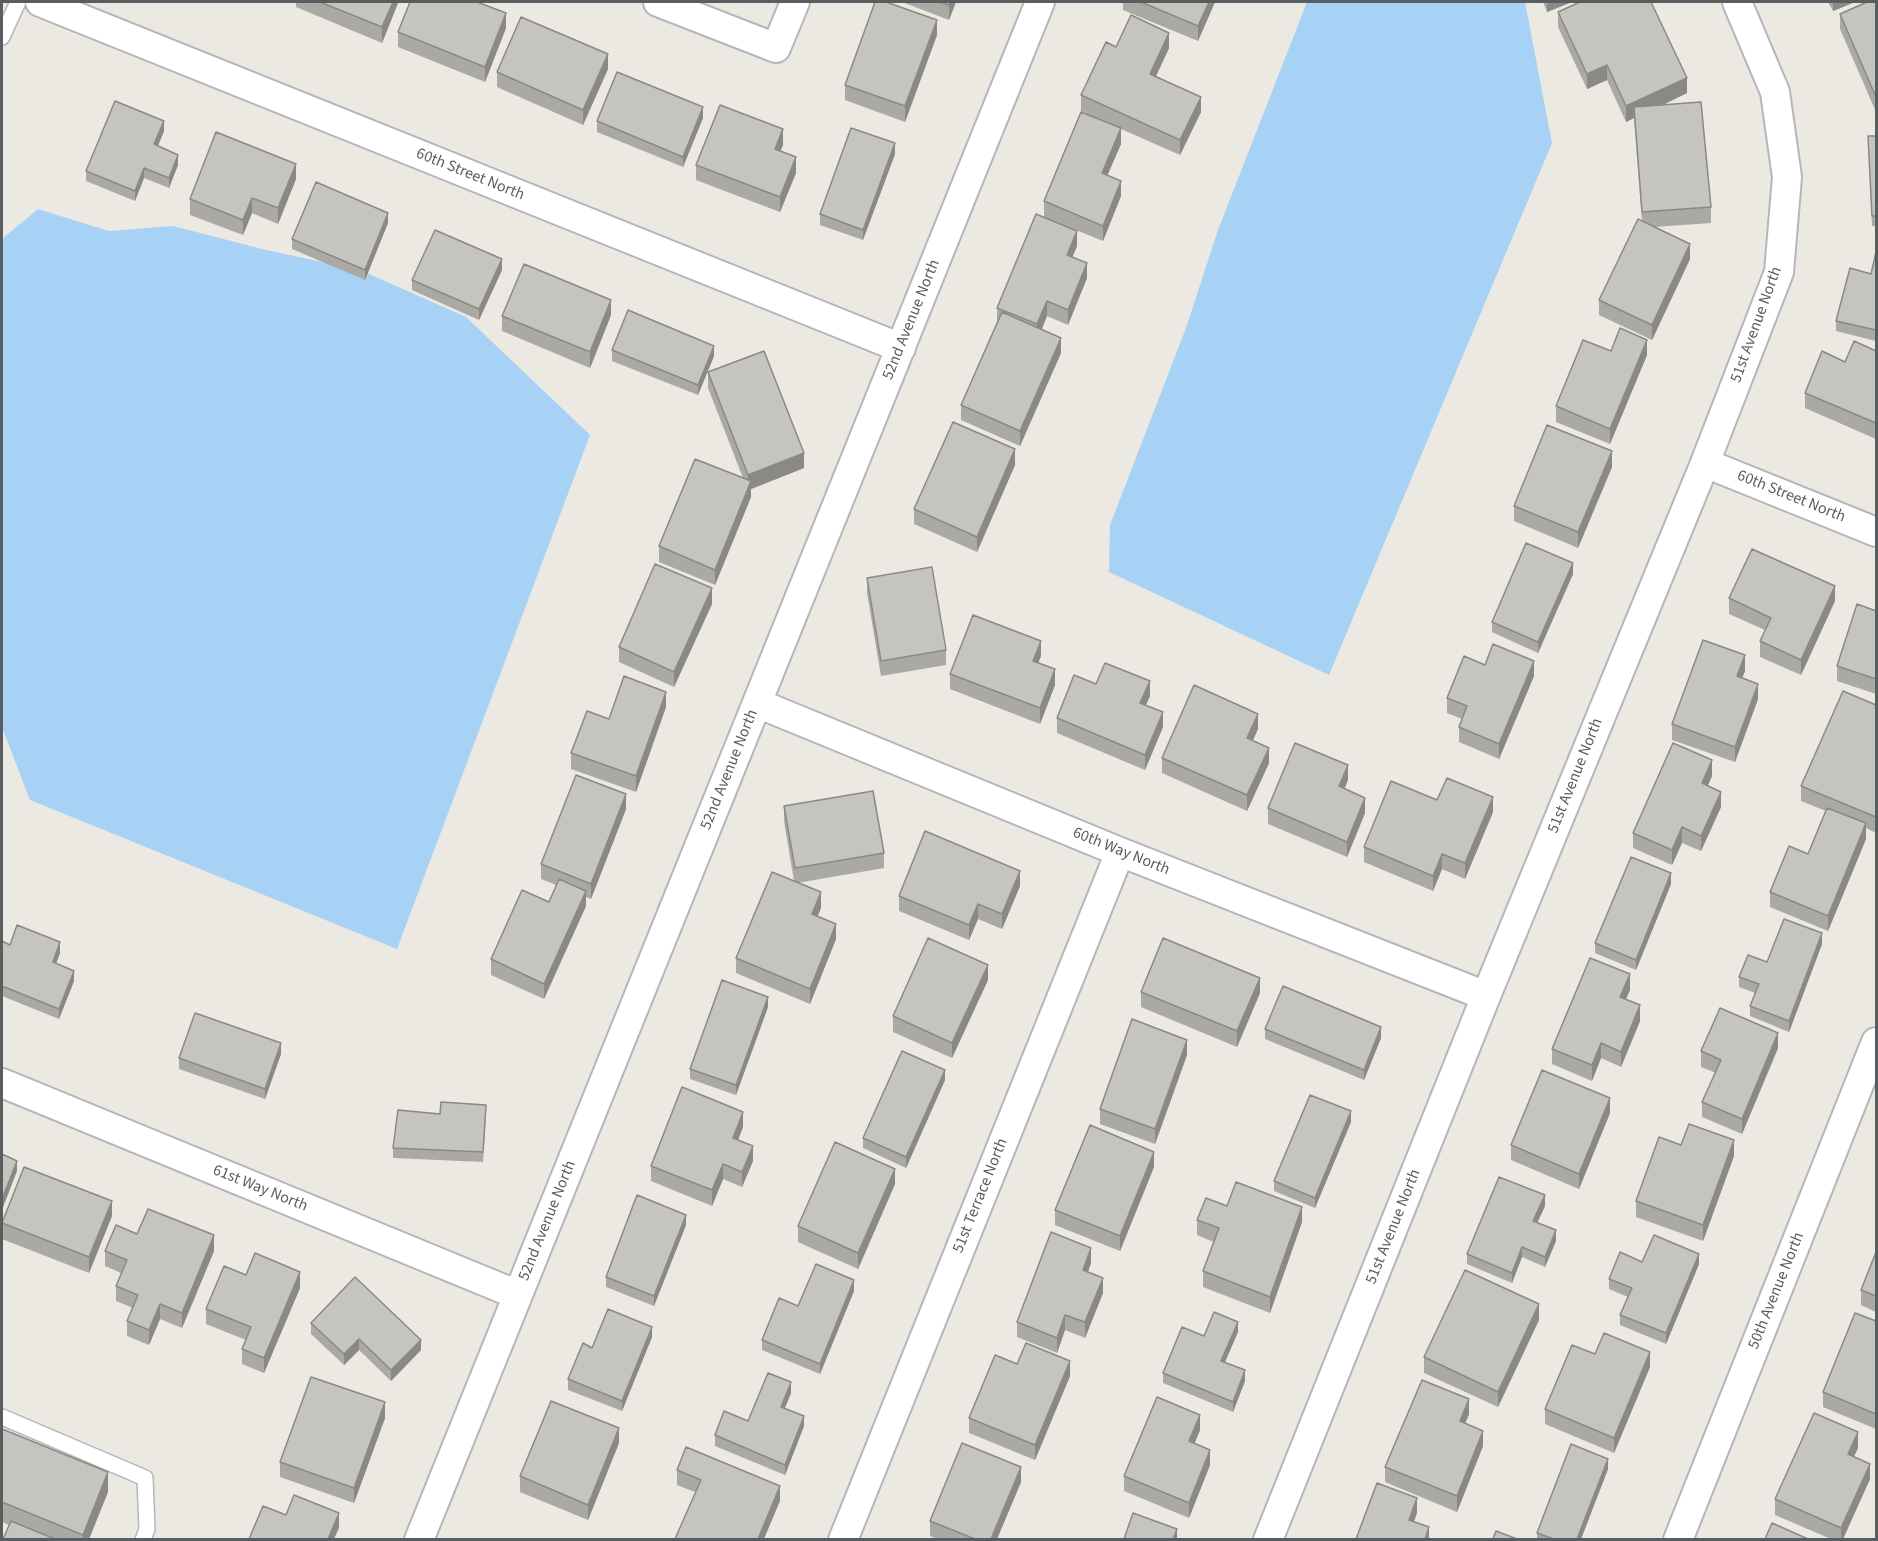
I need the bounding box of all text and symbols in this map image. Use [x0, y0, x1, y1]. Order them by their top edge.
street label: 60th Street North [413, 145, 527, 205]
street label: 52nd Avenue North [879, 257, 945, 383]
street label: 51st Avenue North [1727, 264, 1787, 386]
street label: 60th Street North [1734, 467, 1848, 527]
street label: 52nd Avenue North [697, 707, 763, 833]
street label: 51st Avenue North [1544, 716, 1608, 836]
street label: 60th Way North [1070, 824, 1172, 880]
street label: 51st Terrace North [949, 1136, 1013, 1256]
street label: 52nd Avenue North [515, 1158, 581, 1284]
street label: 61st Way North [210, 1161, 310, 1217]
street label: 51st Avenue North [1362, 1167, 1426, 1287]
street label: 50th Avenue North [1745, 1230, 1809, 1352]

